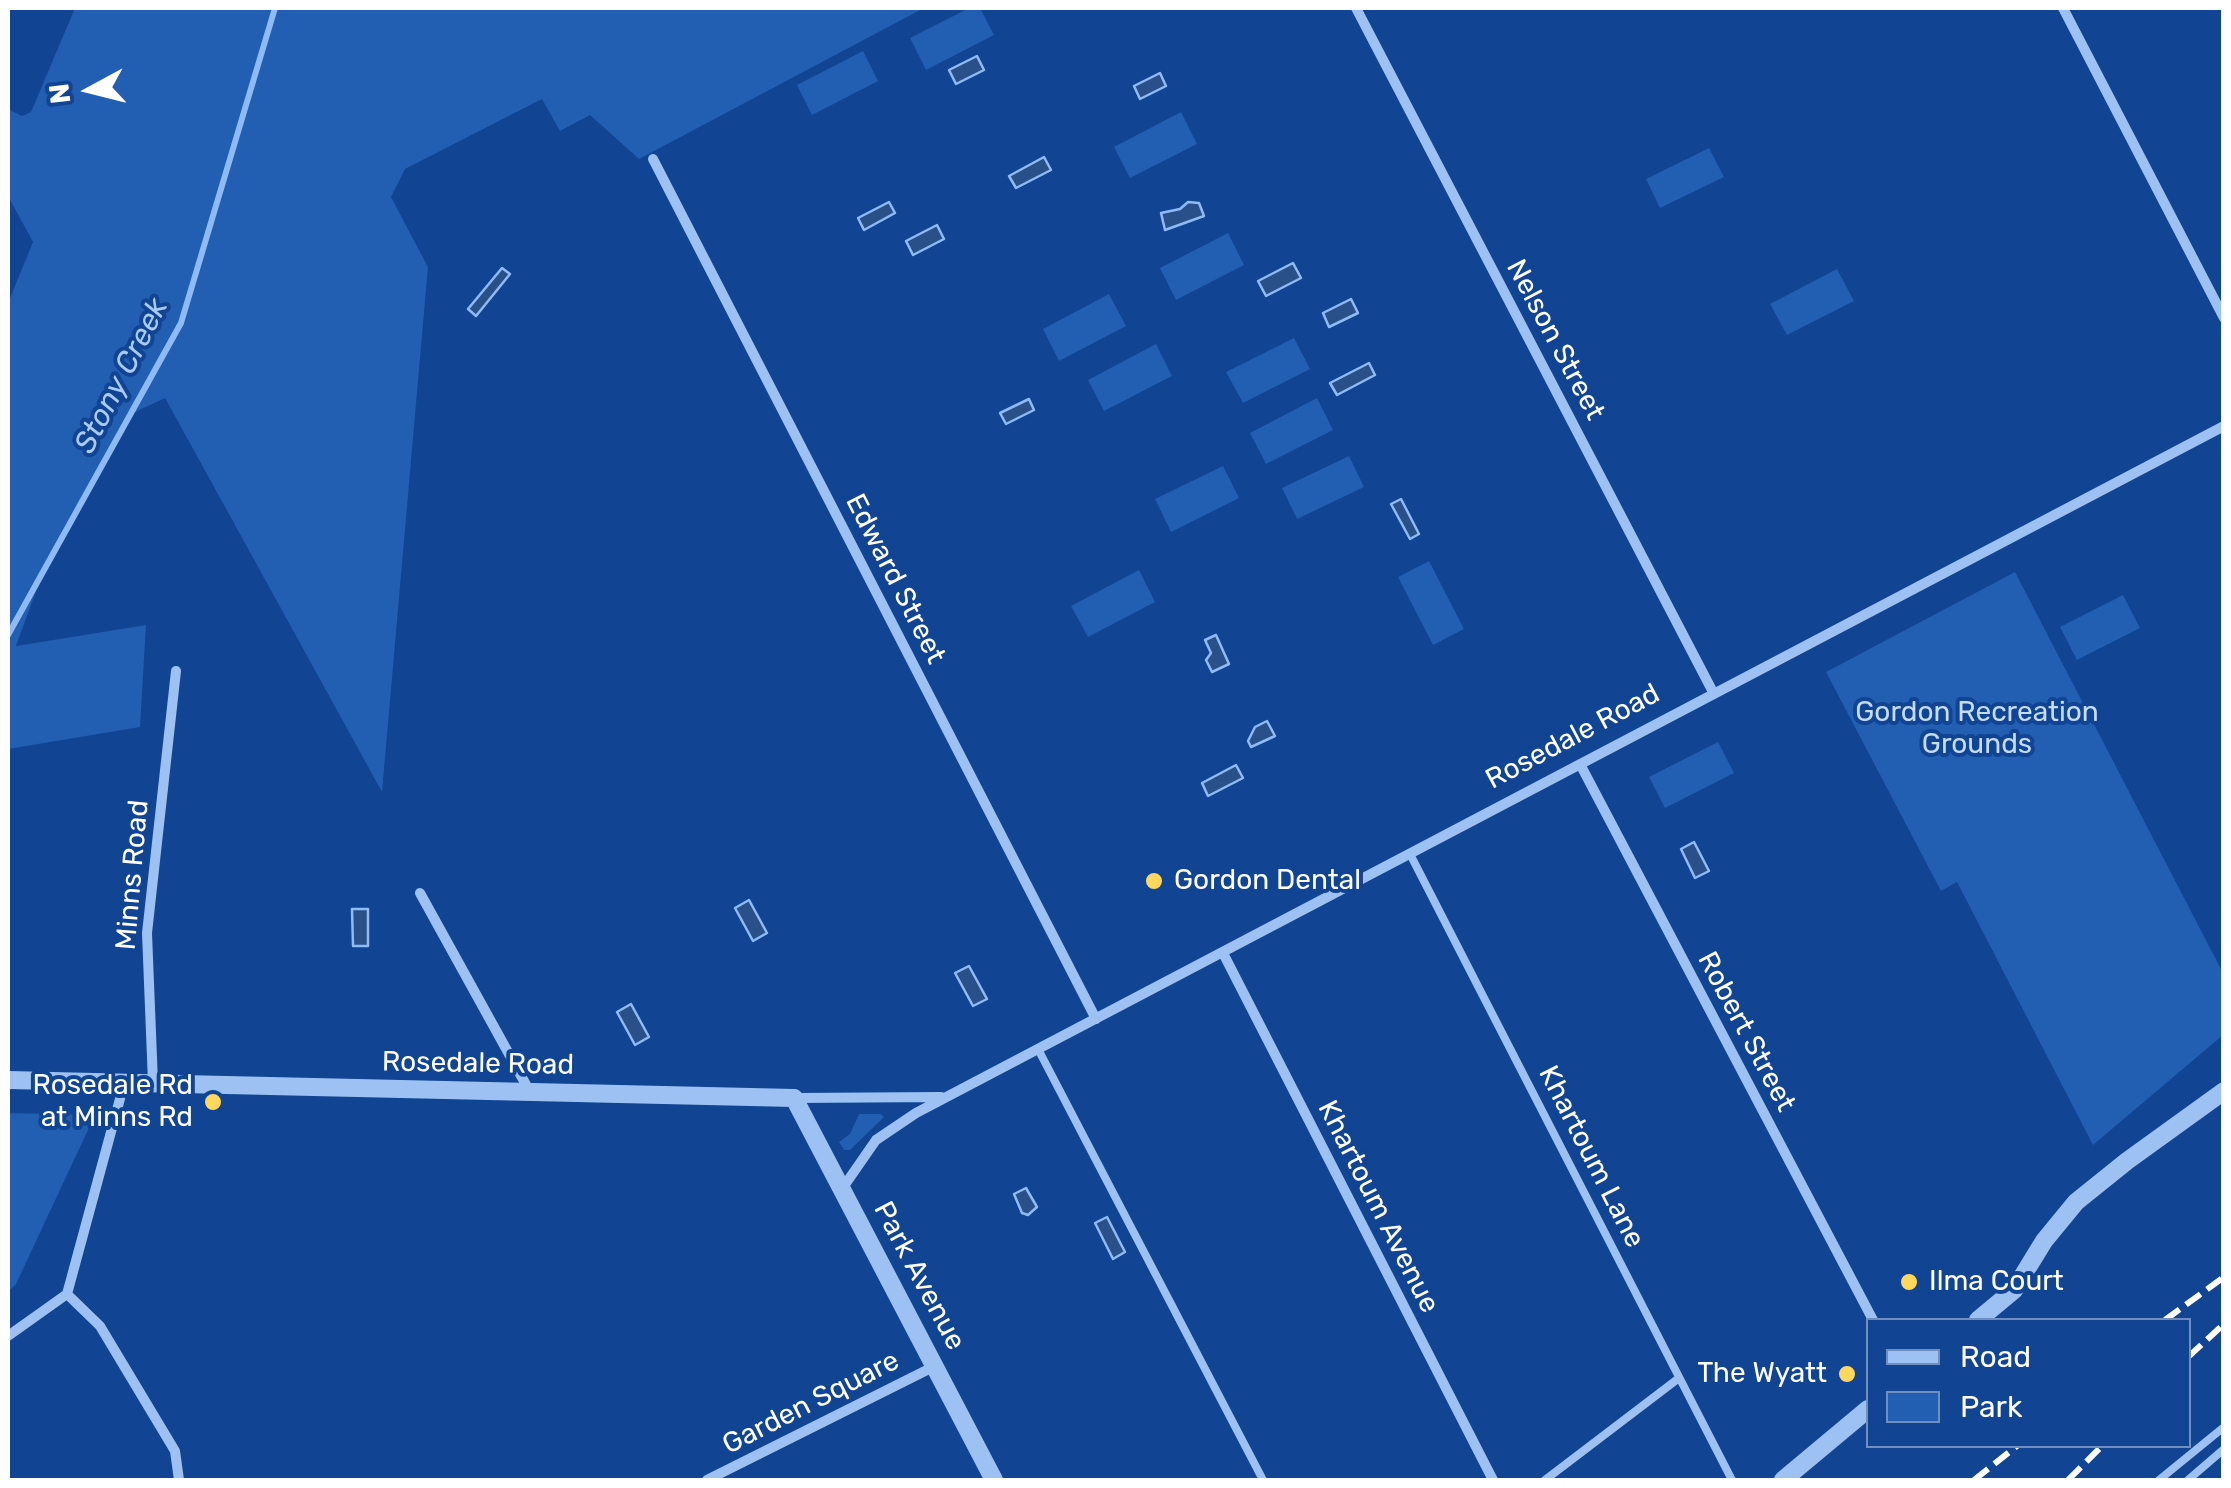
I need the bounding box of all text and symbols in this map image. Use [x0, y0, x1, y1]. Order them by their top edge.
north arrow [40, 40, 140, 140]
text: N [42, 82, 77, 106]
street label: Nelson Street [1499, 254, 1611, 426]
water label: Stony Creek [68, 293, 176, 459]
street label: Edward Street [838, 489, 952, 669]
street label: Rosedale Road [1480, 677, 1666, 797]
park label: Gordon Recreation Grounds [1855, 696, 2099, 762]
street label: Minns Road [110, 799, 156, 951]
place label: Gordon Dental [1174, 864, 1361, 898]
marker: Gordon Dental [1143, 870, 1165, 892]
street label: Robert Street [1690, 946, 1802, 1118]
street label: Rosedale Road [382, 1046, 574, 1082]
street label: Khartoum Lane [1531, 1061, 1651, 1253]
place label: Rosedale Rd at Minns Rd [33, 1069, 193, 1135]
marker: Rosedale Rd at Minns Rd [202, 1091, 224, 1113]
street label: Khartoum Avenue [1310, 1095, 1446, 1319]
street label: Park Avenue [866, 1196, 972, 1356]
place label: Ilma Court [1929, 1265, 2064, 1299]
marker: Ilma Court [1898, 1271, 1920, 1293]
legend [1866, 1318, 2191, 1448]
text: Road [1960, 1339, 2031, 1375]
street label: Garden Square [717, 1344, 905, 1462]
place label: The Wyatt [1697, 1357, 1827, 1391]
marker: The Wyatt [1836, 1363, 1858, 1385]
text: Park [1960, 1389, 2022, 1425]

